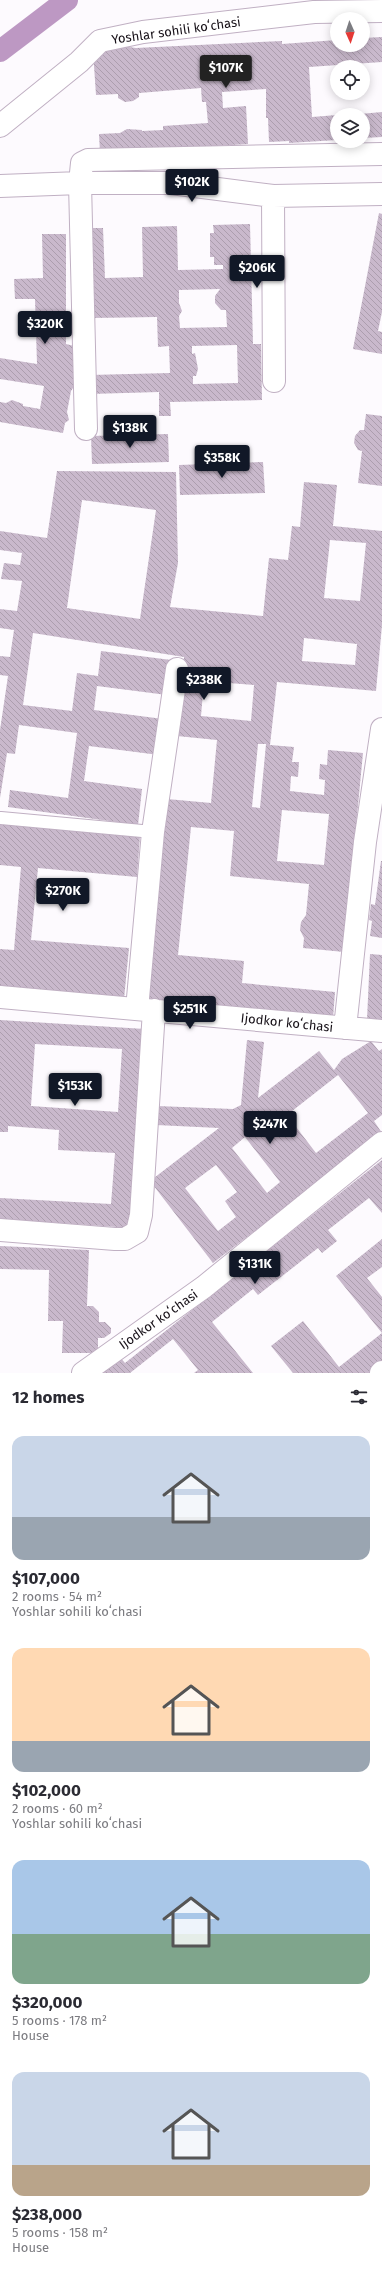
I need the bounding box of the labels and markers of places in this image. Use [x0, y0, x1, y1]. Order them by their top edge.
pin: $107K [198, 55, 254, 89]
pin: $102K [164, 169, 220, 203]
pin: $206K [229, 255, 285, 289]
pin: $320K [17, 311, 73, 345]
pin: $138K [102, 415, 158, 449]
pin: $358K [194, 445, 250, 479]
pin: $238K [176, 667, 232, 701]
pin: $270K [35, 878, 91, 912]
pin: $251K [162, 996, 218, 1030]
pin: $153K [47, 1073, 103, 1107]
pin: $247K [242, 1111, 298, 1145]
pin: $131K [227, 1251, 283, 1285]

